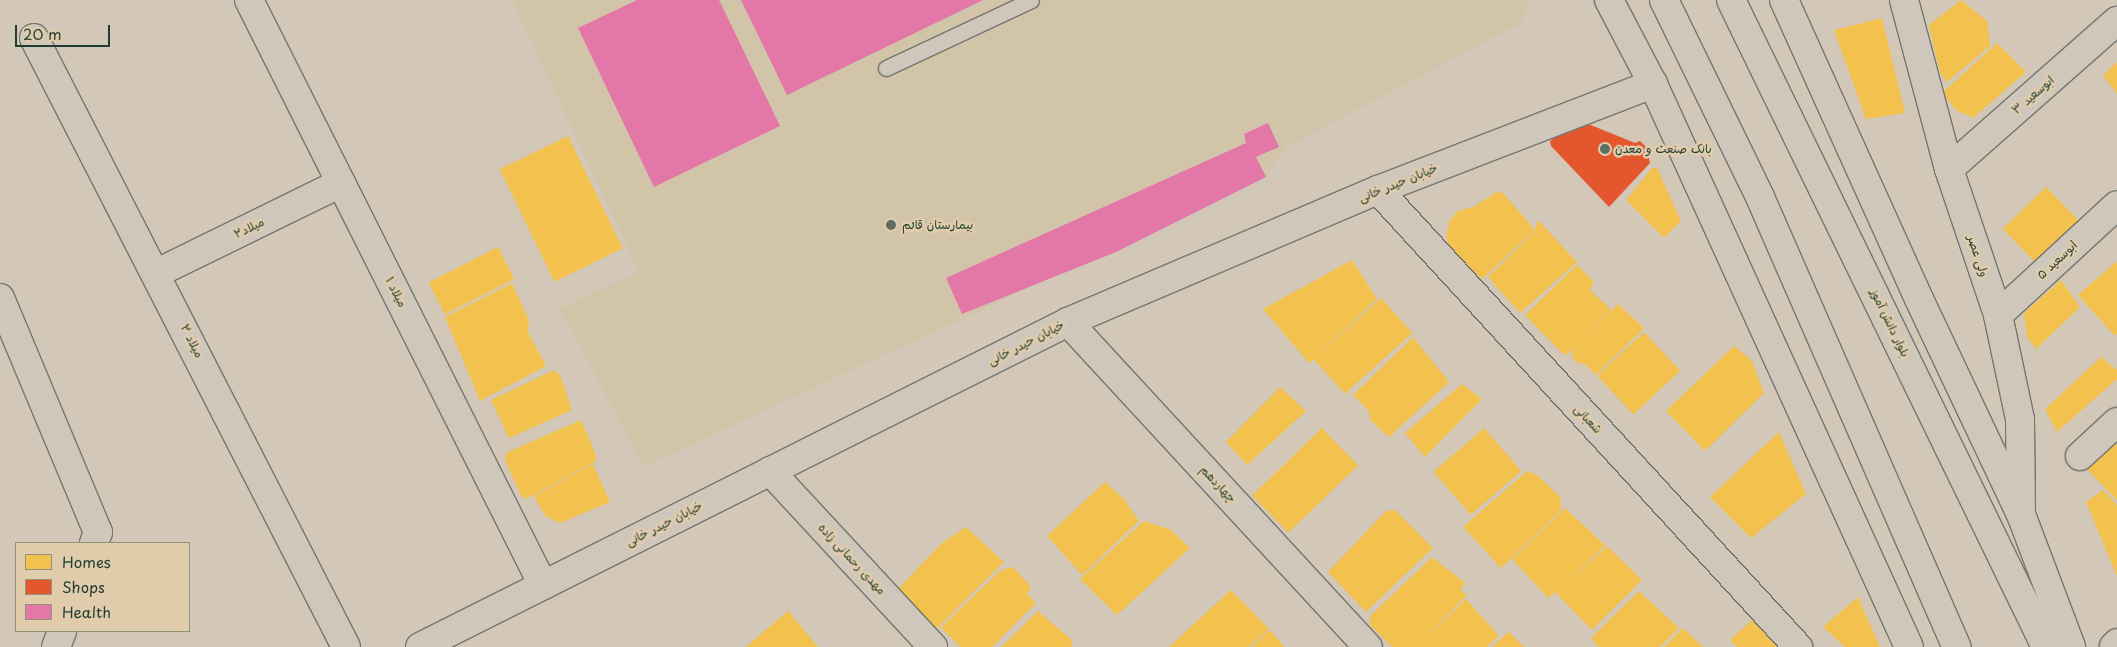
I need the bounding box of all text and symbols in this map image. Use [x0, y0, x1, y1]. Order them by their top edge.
scale bar [18, 15, 112, 47]
text: 20 m [23, 22, 62, 45]
street label: ابوسعید ۳ [2009, 73, 2057, 117]
place label: بانک صنعت و معدن [1615, 142, 1712, 156]
marker: بانک صنعت و معدن [1599, 143, 1611, 155]
street label: خیابان حیدر خانی [1356, 161, 1440, 205]
street label: میلاد۲ [231, 215, 267, 241]
marker: بیمارستان قائم [884, 218, 898, 232]
place label: بیمارستان قائم [902, 218, 973, 232]
street label: ولی عصر [1964, 233, 1992, 279]
street label: ابوسعید ۵ [2034, 238, 2080, 282]
street label: میلاد ۱ [382, 274, 410, 310]
street label: بلوار دانش آموز [1867, 287, 1913, 359]
street label: خیابان حیدر خانی [985, 318, 1067, 368]
street label: میلاد ۲ [177, 322, 207, 360]
street label: شعبانی [1571, 402, 1605, 436]
street label: چهاردهم [1197, 462, 1239, 506]
street label: خیابان حیدر خانی [623, 499, 705, 549]
street label: مهدی رحمانی زاده [815, 520, 889, 598]
legend [15, 542, 190, 632]
text: Homes [62, 550, 111, 573]
text: Shops [62, 575, 105, 598]
text: Health [62, 600, 111, 623]

